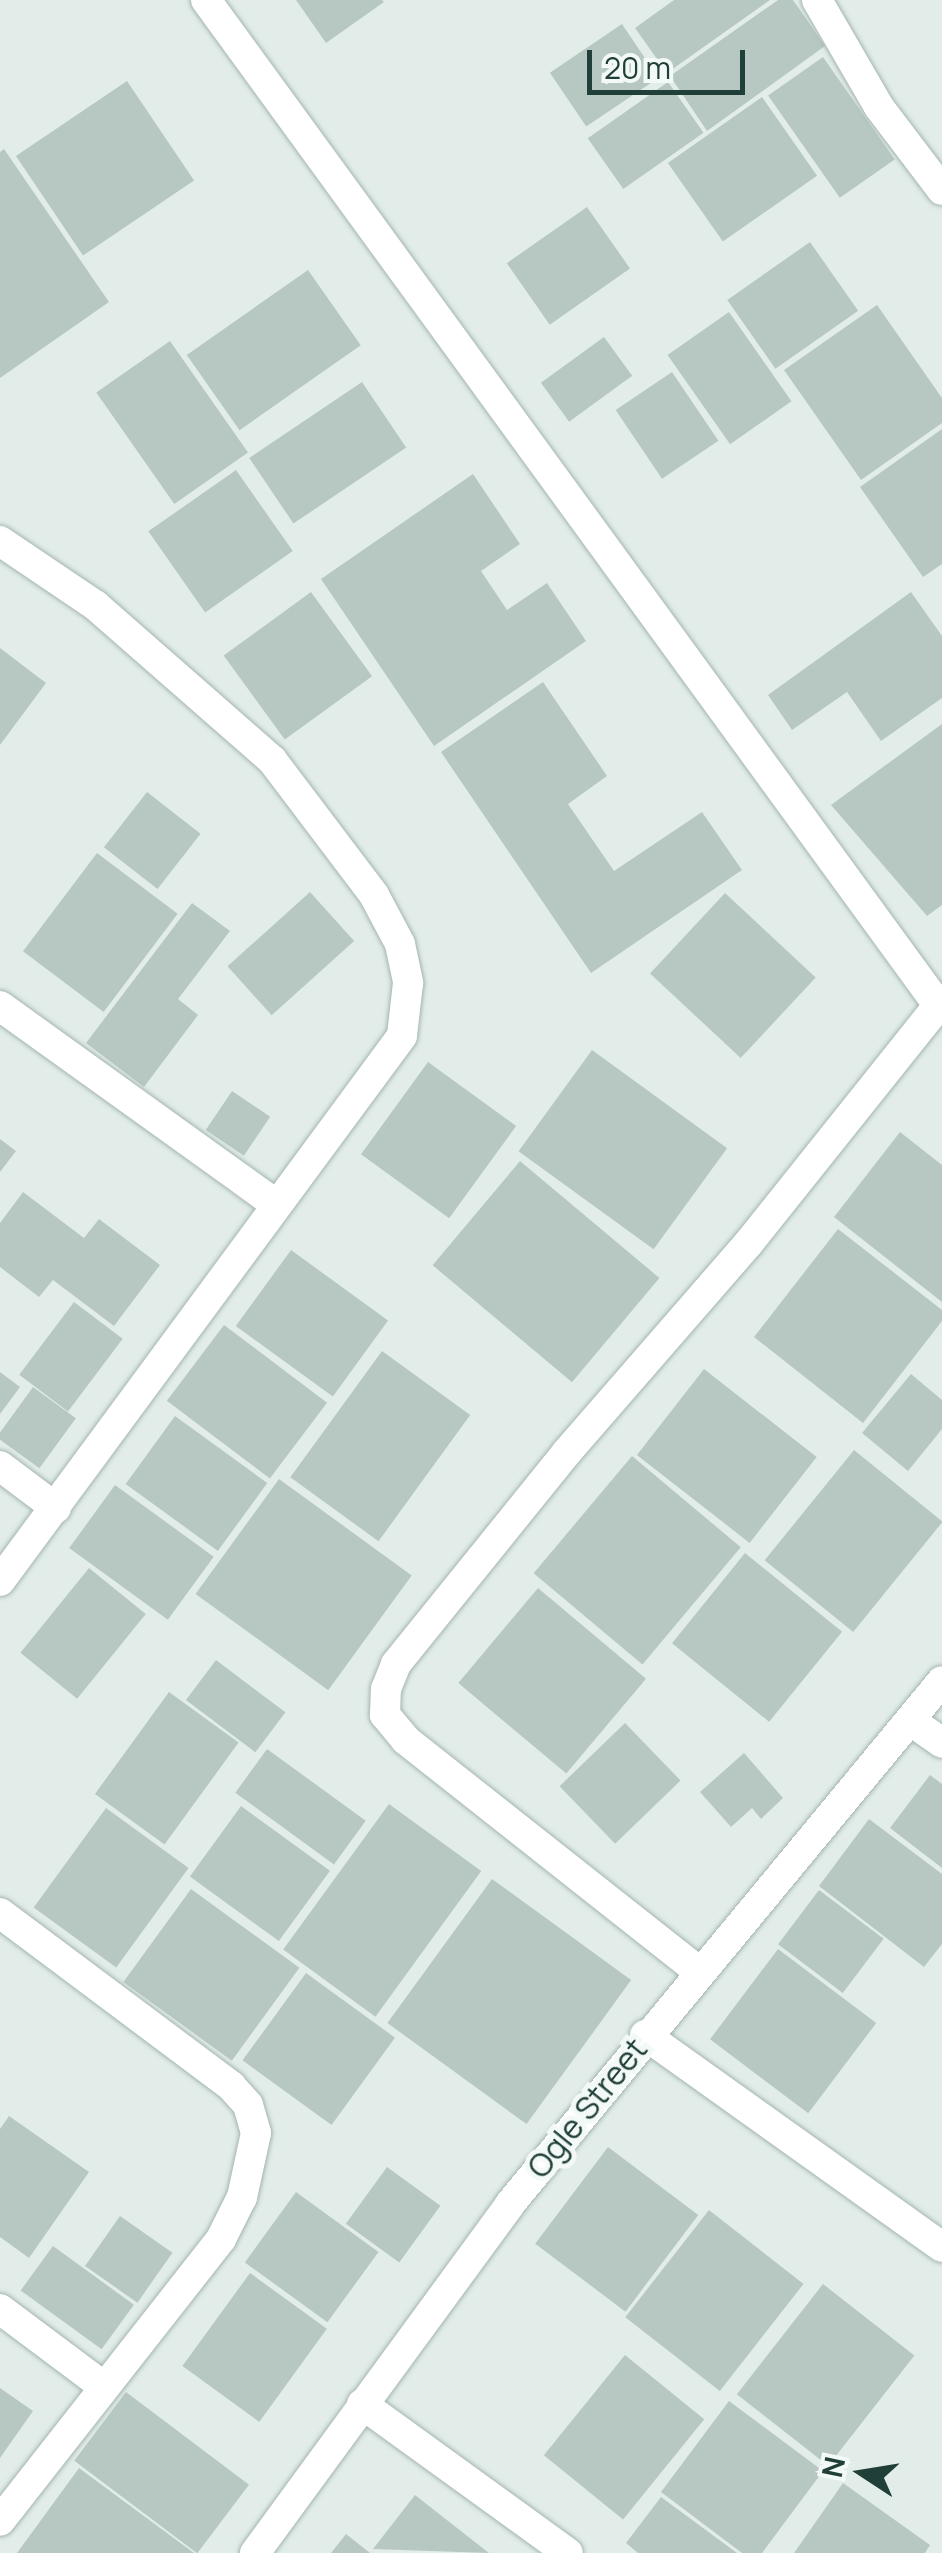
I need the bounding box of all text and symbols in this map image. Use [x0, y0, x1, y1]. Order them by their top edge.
scale bar [592, 30, 750, 92]
text: 20 m [604, 47, 671, 88]
street label: Ogle Street [519, 2030, 655, 2186]
north arrow [812, 2423, 912, 2523]
text: N [812, 2453, 853, 2481]

